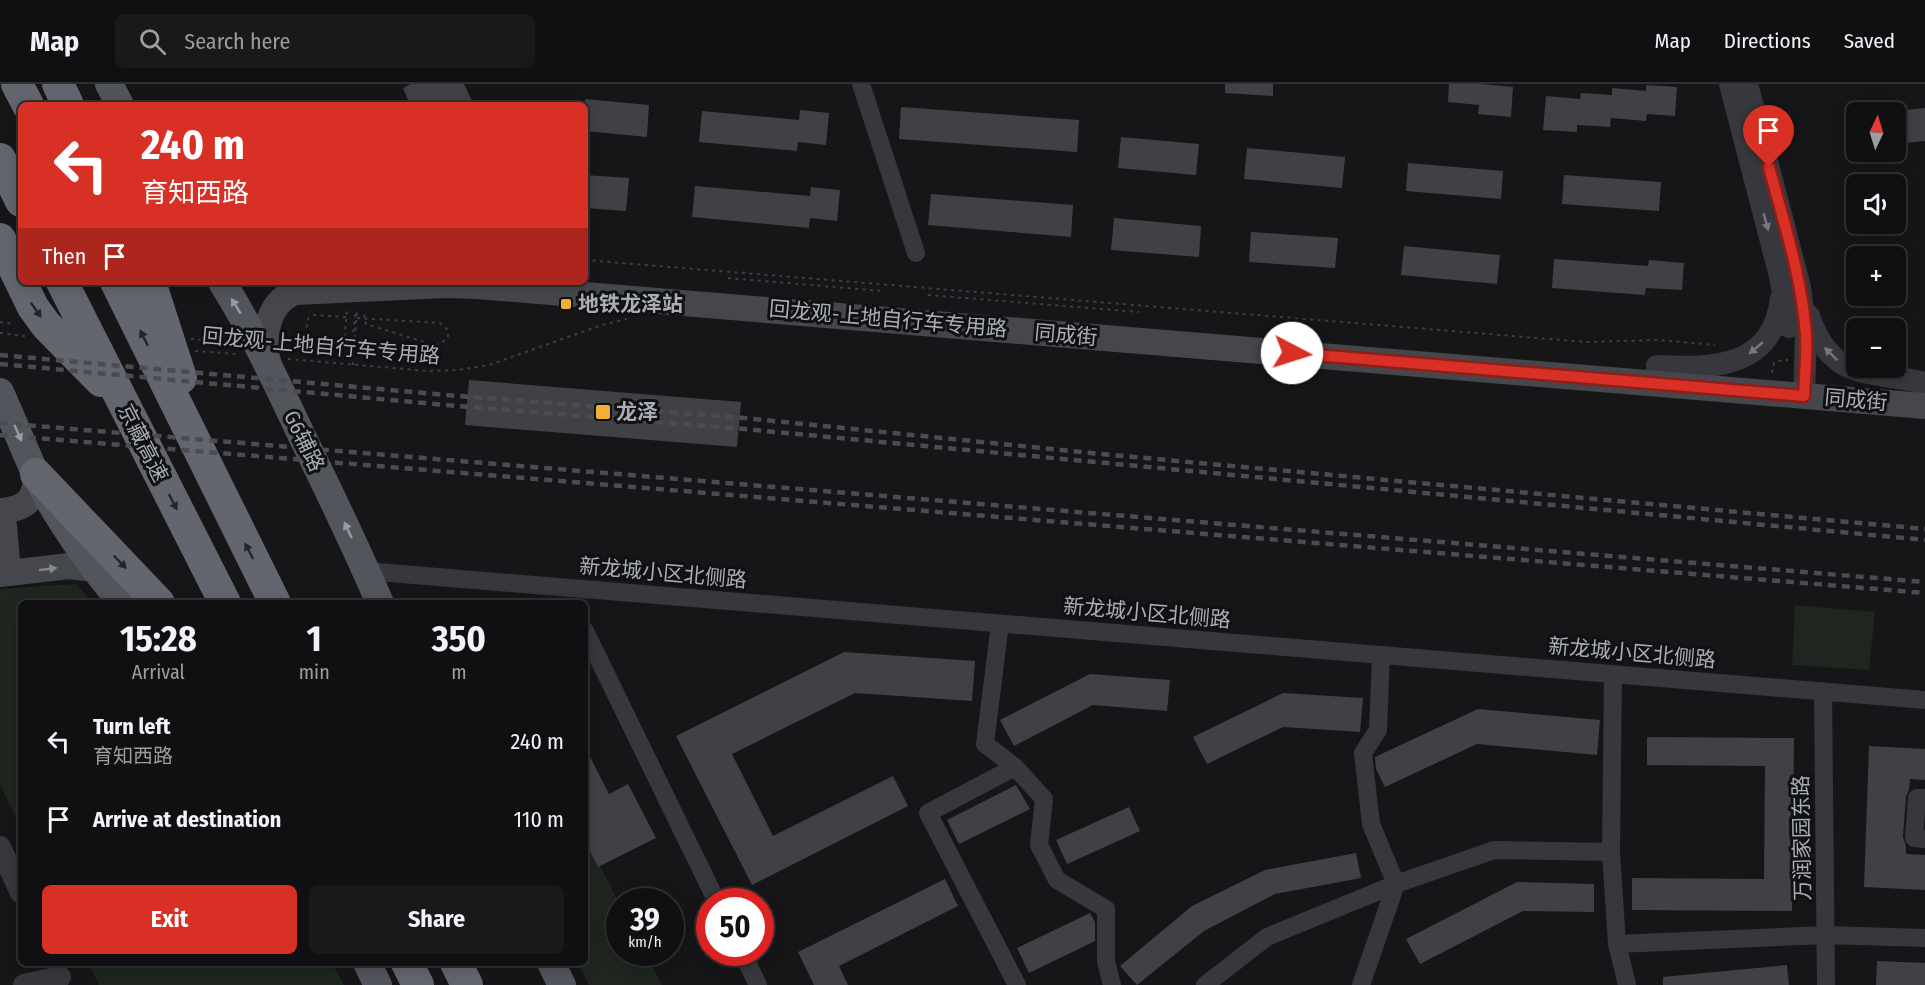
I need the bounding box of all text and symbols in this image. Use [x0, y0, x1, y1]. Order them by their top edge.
search box [115, 14, 535, 68]
text: Map [30, 25, 79, 58]
icon: search [136, 25, 169, 58]
text: Search here [184, 28, 290, 55]
text: Map [1654, 28, 1691, 54]
text: Directions [1724, 28, 1811, 54]
text: Saved [1844, 28, 1895, 54]
north arrow [1846, 102, 1906, 162]
map controls [1846, 102, 1906, 378]
pin [1743, 105, 1794, 167]
icon: arrive [1752, 114, 1785, 147]
text: 240 m [141, 120, 245, 170]
icon: left [42, 126, 120, 204]
button: sound [1846, 174, 1906, 234]
text: 育知西路 [141, 177, 249, 209]
one-way arrow [1762, 213, 1771, 231]
icon: arrive [98, 240, 131, 273]
text: Then [42, 243, 86, 270]
button: + [1846, 246, 1906, 306]
place label: 地铁龙泽站 [578, 291, 683, 317]
street label: 回龙观-上地自行车专用路 [768, 296, 1008, 342]
one-way arrow [231, 297, 241, 314]
marker: 地铁龙泽站 [559, 297, 573, 311]
one-way arrow [29, 302, 41, 317]
button: − [1846, 318, 1906, 378]
street label: 同成街 [1033, 319, 1099, 351]
position arrow [1260, 321, 1324, 385]
street label: 回龙观-上地自行车专用路 [201, 323, 441, 369]
one-way arrow [139, 330, 148, 347]
one-way arrow [1748, 341, 1764, 354]
one-way arrow [1824, 347, 1839, 361]
street label: 同成街 [1823, 384, 1889, 416]
place label: 龙泽 [616, 399, 658, 425]
street label: 京藏高速 [112, 400, 174, 486]
marker: 龙泽 [594, 403, 612, 421]
street label: G6辅路 [278, 406, 330, 476]
one-way arrow [13, 425, 23, 443]
one-way arrow [169, 494, 178, 511]
one-way arrow [343, 522, 352, 539]
one-way arrow [244, 542, 254, 559]
street label: 新龙城小区北侧路 [578, 553, 748, 593]
one-way arrow [113, 554, 126, 569]
one-way arrow [38, 564, 57, 573]
street label: 新龙城小区北侧路 [1062, 593, 1232, 633]
text: 15:28 [120, 617, 197, 661]
text: 1 [307, 617, 322, 661]
text: 350 [432, 617, 486, 661]
street label: 新龙城小区北侧路 [1547, 633, 1717, 673]
text: Arrival [132, 660, 185, 684]
text: min [299, 660, 330, 684]
text: m [451, 660, 467, 684]
text: Turn left [93, 713, 171, 740]
icon: left [42, 725, 75, 758]
text: 240 m [511, 728, 564, 755]
text: 育知西路 [93, 744, 173, 768]
street label: 万润家园东路 [1788, 775, 1816, 901]
icon: arrive [42, 803, 75, 836]
text: Arrive at destination [93, 806, 281, 833]
text: 110 m [514, 806, 564, 833]
button: Exit [42, 885, 297, 954]
button: Share [309, 885, 564, 954]
speed limit sign: 50 [696, 888, 774, 966]
text: 39 [630, 902, 660, 938]
text: km/h [628, 933, 662, 951]

